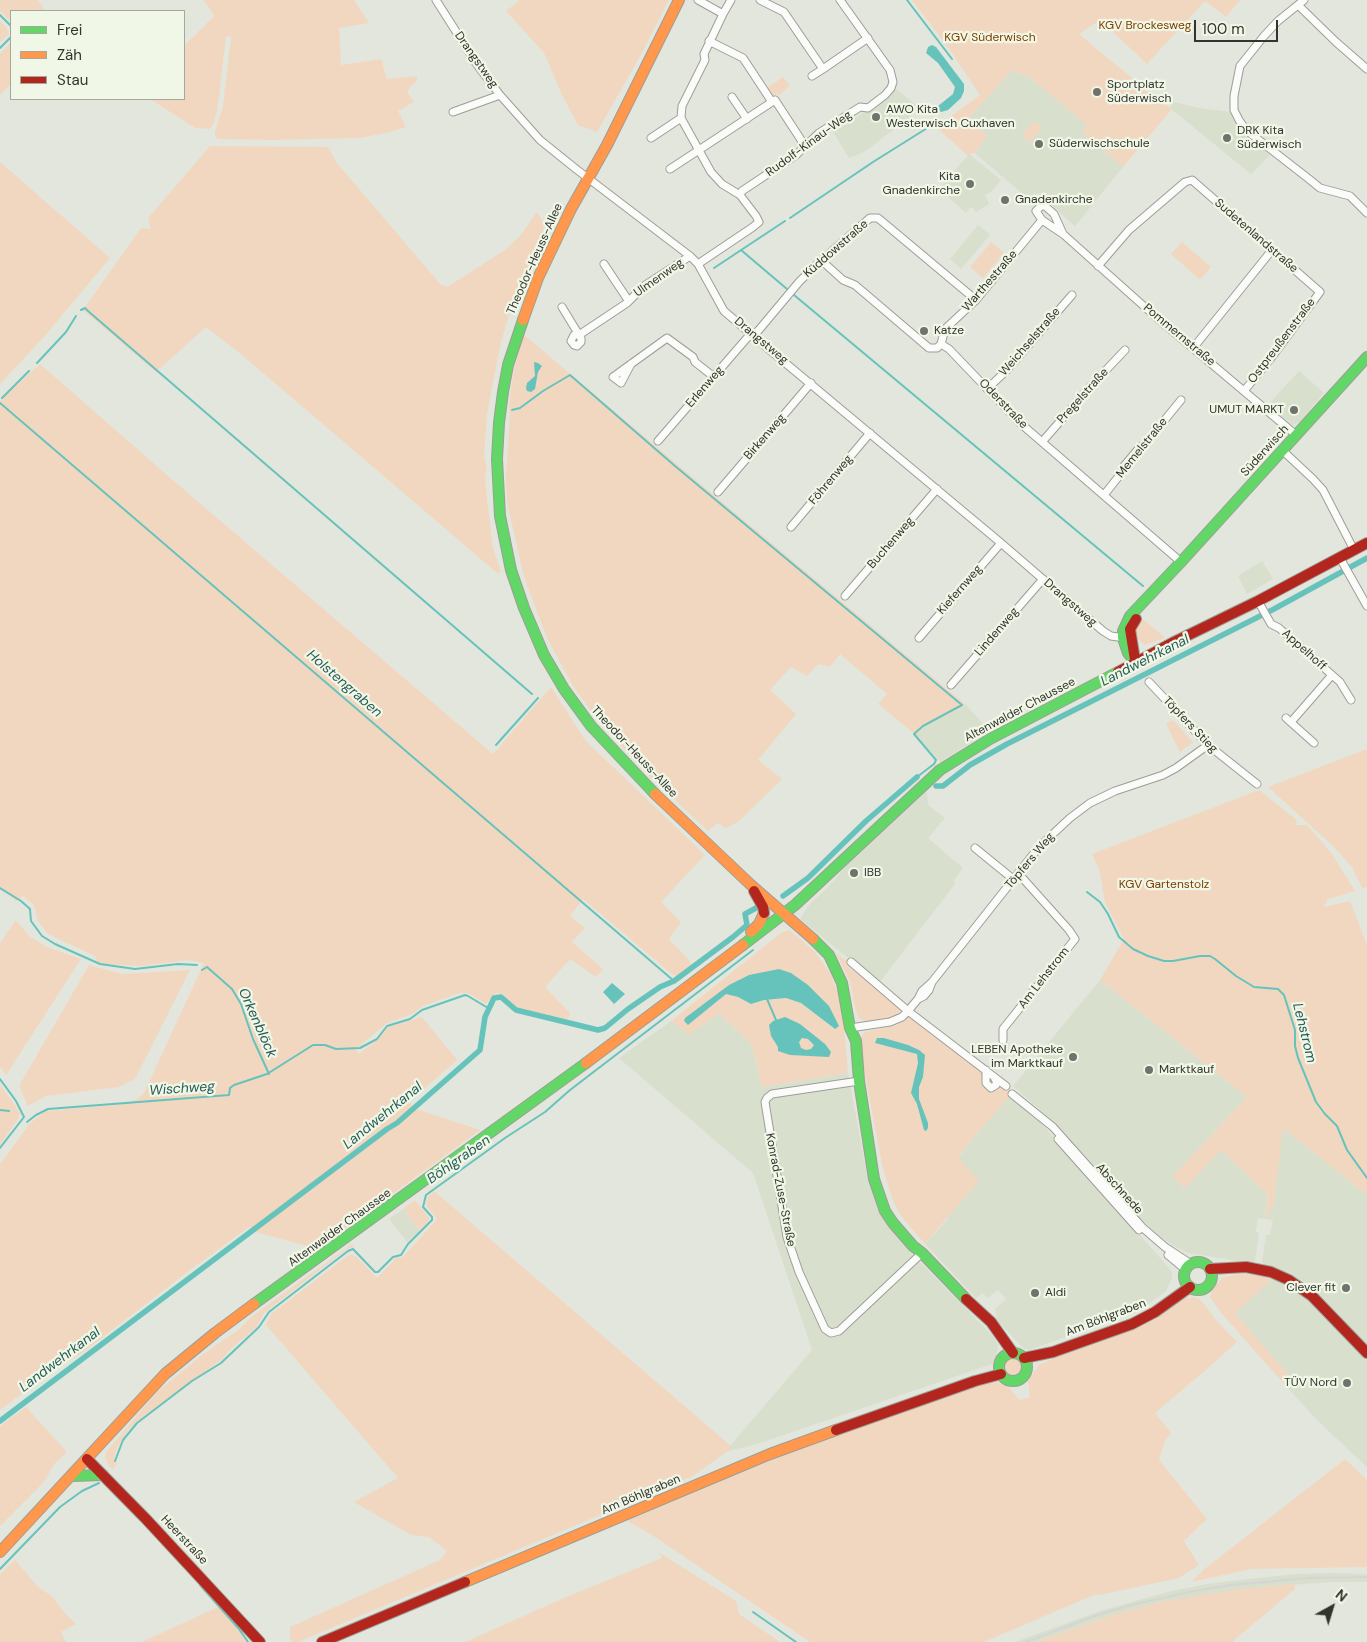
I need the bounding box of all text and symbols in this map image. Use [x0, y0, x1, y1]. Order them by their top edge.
legend [10, 10, 185, 100]
scale bar [1197, 10, 1281, 42]
park label: KGV Brockesweg [1099, 19, 1191, 33]
text: 100 m [1202, 19, 1245, 39]
text: Frei [57, 20, 82, 40]
street label: Drangstweg [451, 29, 501, 91]
park label: KGV Süderwisch [944, 31, 1036, 45]
text: Zäh [57, 45, 82, 65]
text: Stau [57, 70, 88, 90]
place label: Sportplatz Süderwisch [1107, 78, 1171, 106]
marker: Sportplatz Süderwisch [1091, 86, 1103, 98]
place label: AWO Kita Westerwisch Cuxhaven [886, 103, 1015, 131]
street label: Rudolf-Kinau-Weg [763, 108, 855, 180]
marker: AWO Kita Westerwisch Cuxhaven [870, 111, 882, 123]
place label: DRK Kita Süderwisch [1237, 124, 1301, 152]
marker: DRK Kita Süderwisch [1221, 132, 1233, 144]
place label: Süderwischschule [1049, 137, 1150, 151]
marker: Süderwischschule [1033, 138, 1045, 150]
place label: Kita Gnadenkirche [883, 170, 960, 198]
marker: Kita Gnadenkirche [964, 178, 976, 190]
place label: Gnadenkirche [1015, 193, 1092, 207]
marker: Gnadenkirche [999, 194, 1011, 206]
street label: Sudetenlandstraße [1211, 196, 1301, 276]
street label: Theodor-Heuss-Allee [504, 201, 566, 317]
street label: Küddowstraße [801, 217, 871, 281]
street label: Warthestraße [959, 247, 1021, 315]
street label: Ulmenweg [631, 256, 687, 300]
street label: Ostpreußenstraße [1245, 296, 1319, 386]
street label: Pommernstraße [1140, 301, 1218, 369]
street label: Weichselstraße [996, 305, 1064, 379]
street label: Drangstweg [731, 314, 791, 368]
place label: Katze [934, 324, 964, 338]
marker: Katze [918, 325, 930, 337]
street label: Erlenweg [683, 363, 727, 411]
street label: Pregelstraße [1054, 365, 1112, 427]
street label: Oderstraße [976, 376, 1030, 432]
place label: UMUT MARKT [1209, 403, 1284, 417]
marker: UMUT MARKT [1288, 404, 1300, 416]
street label: Birkenweg [741, 411, 789, 463]
street label: Memelstraße [1113, 415, 1171, 481]
street label: Süderwisch [1238, 422, 1292, 480]
street label: Föhrenweg [806, 452, 856, 508]
street label: Buchenweg [865, 514, 917, 572]
street label: Kiefernweg [935, 562, 985, 618]
street label: Drangstweg [1040, 576, 1100, 630]
street label: Lindenweg [972, 605, 1022, 659]
street label: Appelhoff [1279, 626, 1329, 674]
water label: Landwehrkanal [1098, 631, 1192, 691]
water label: Holstengraben [303, 647, 385, 721]
street label: Altenwalder Chaussee [962, 675, 1078, 745]
street label: Töpfers Stieg [1160, 694, 1220, 756]
street label: Theodor-Heuss-Allee [588, 703, 680, 801]
street label: Töpfers Weg [1002, 830, 1058, 892]
place label: IBB [864, 866, 881, 880]
marker: IBB [848, 867, 860, 879]
park label: KGV Gartenstolz [1119, 878, 1209, 892]
street label: Am Lehstrom [1016, 944, 1072, 1012]
water label: Orkenblöck [234, 986, 280, 1060]
water label: Lehstrom [1288, 1001, 1320, 1065]
place label: LEBEN Apotheke im Marktkauf [971, 1043, 1063, 1071]
marker: LEBEN Apotheke im Marktkauf [1067, 1051, 1079, 1063]
place label: Marktkauf [1159, 1063, 1214, 1077]
marker: Marktkauf [1143, 1064, 1155, 1076]
water label: Wischweg [149, 1078, 215, 1100]
water label: Landwehrkanal [340, 1079, 426, 1153]
water label: Böhlgraben [424, 1132, 494, 1188]
street label: Konrad-Zuse-Straße [762, 1132, 798, 1248]
street label: Abschnede [1092, 1161, 1146, 1217]
street label: Altenwalder Chaussee [286, 1186, 394, 1270]
place label: Clever fit [1286, 1281, 1336, 1295]
marker: Clever fit [1340, 1282, 1352, 1294]
place label: Aldi [1045, 1286, 1066, 1300]
marker: Aldi [1029, 1287, 1041, 1299]
street label: Am Böhlgraben [1064, 1296, 1148, 1340]
water label: Landwehrkanal [16, 1324, 104, 1396]
place label: TÜV Nord [1284, 1376, 1337, 1390]
marker: TÜV Nord [1341, 1377, 1353, 1389]
street label: Am Böhlgraben [599, 1472, 683, 1518]
street label: Heerstraße [158, 1512, 210, 1568]
north arrow [1307, 1582, 1357, 1632]
text: N [1332, 1585, 1351, 1606]

